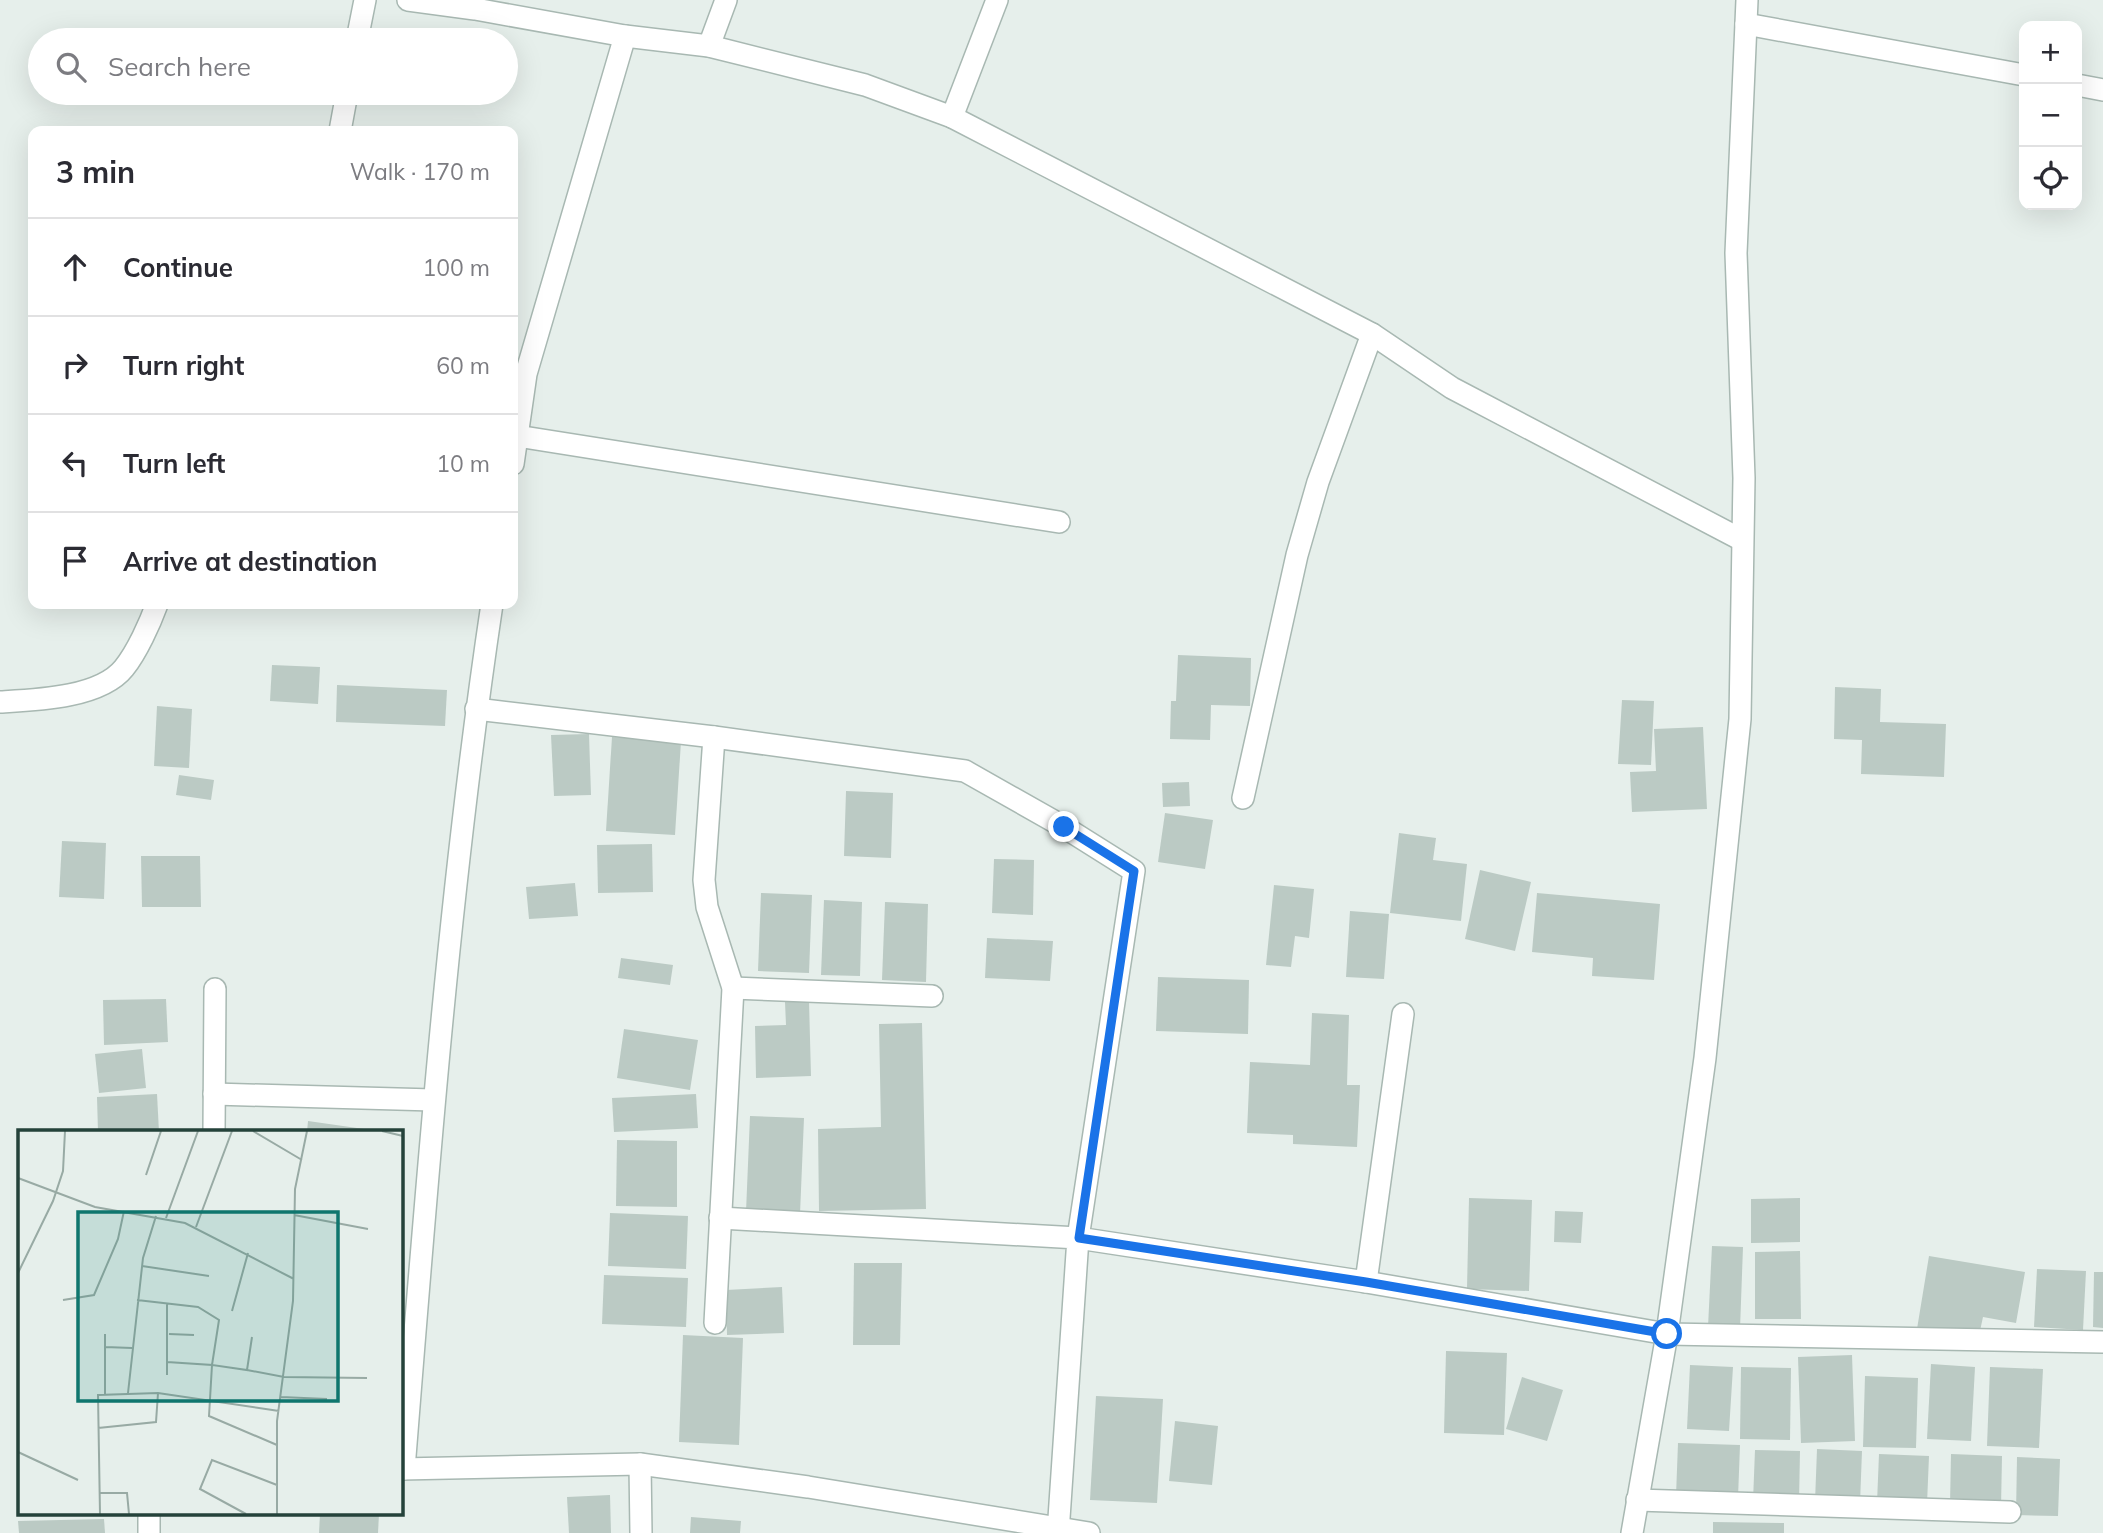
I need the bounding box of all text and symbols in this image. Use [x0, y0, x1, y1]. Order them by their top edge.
map controls [2019, 21, 2082, 210]
button: + [2019, 21, 2082, 84]
search box [28, 28, 518, 105]
icon: search [52, 48, 90, 86]
text: Search here [108, 50, 251, 83]
button: − [2019, 84, 2082, 147]
button: locate [2019, 147, 2082, 210]
text: 3 min [56, 153, 135, 191]
text: Walk · 170 m [350, 157, 490, 186]
icon: ahead [56, 248, 94, 286]
text: Continue [123, 251, 233, 284]
text: 100 m [422, 253, 490, 282]
icon: right [56, 346, 94, 384]
text: Turn right [123, 349, 244, 382]
text: 60 m [436, 351, 490, 380]
icon: left [56, 444, 94, 482]
text: Turn left [123, 447, 225, 480]
text: 10 m [436, 449, 490, 478]
icon: arrive [56, 542, 94, 580]
text: Arrive at destination [123, 545, 378, 578]
route end [1048, 811, 1079, 842]
inset map [18, 1130, 402, 1516]
route start [1651, 1318, 1682, 1349]

